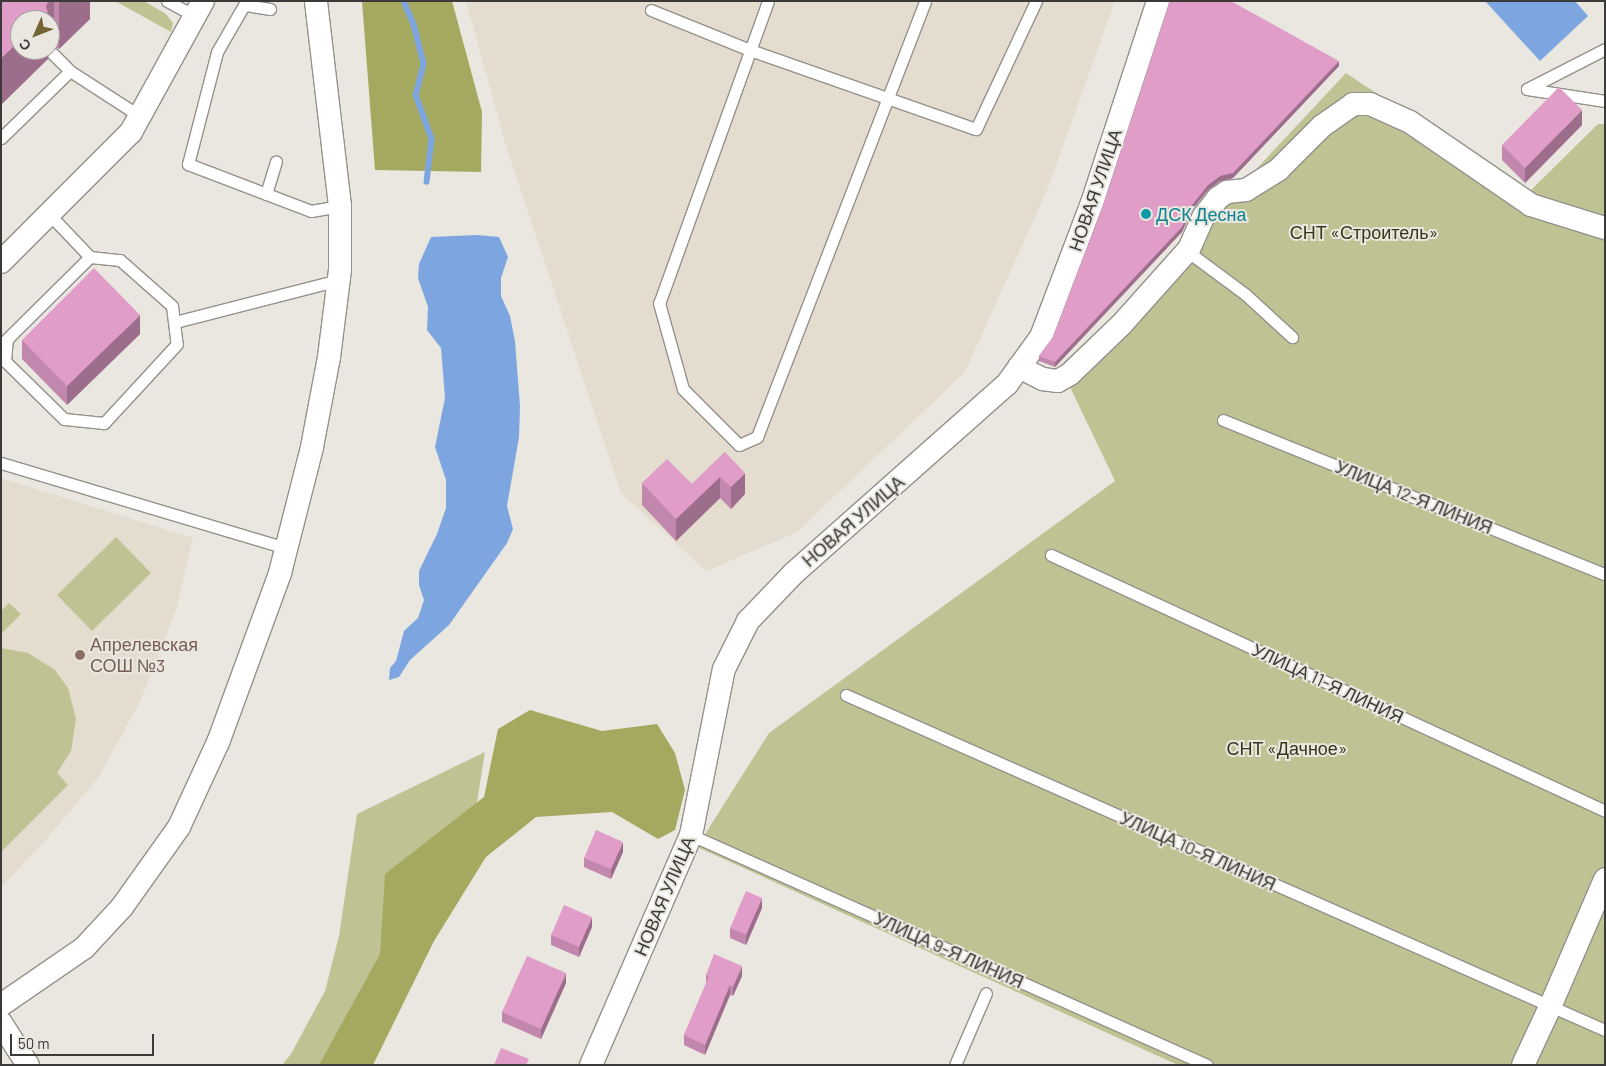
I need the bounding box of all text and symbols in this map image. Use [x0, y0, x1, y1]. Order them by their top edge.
north arrow [10, 10, 60, 60]
text: С [15, 36, 34, 55]
street label: НОВАЯ УЛИЦА [1064, 126, 1126, 254]
place label: ДСК Десна [1156, 203, 1246, 225]
marker: ДСК Десна [1140, 208, 1152, 220]
park label: СНТ «Строитель» [1290, 221, 1438, 243]
street label: УЛИЦА 12-Я ЛИНИЯ [1332, 456, 1496, 538]
street label: НОВАЯ УЛИЦА [798, 471, 908, 571]
place label: Апрелевская СОШ №3 [90, 634, 198, 676]
street label: УЛИЦА 11-Я ЛИНИЯ [1249, 638, 1407, 728]
marker: Апрелевская СОШ №3 [74, 649, 86, 661]
park label: СНТ «Дачное» [1226, 737, 1348, 759]
street label: УЛИЦА 10-Я ЛИНИЯ [1117, 807, 1279, 895]
street label: НОВАЯ УЛИЦА [629, 833, 699, 959]
street label: УЛИЦА 9-Я ЛИНИЯ [871, 907, 1027, 993]
scale bar [12, 1024, 156, 1056]
text: 50 m [18, 1034, 50, 1052]

